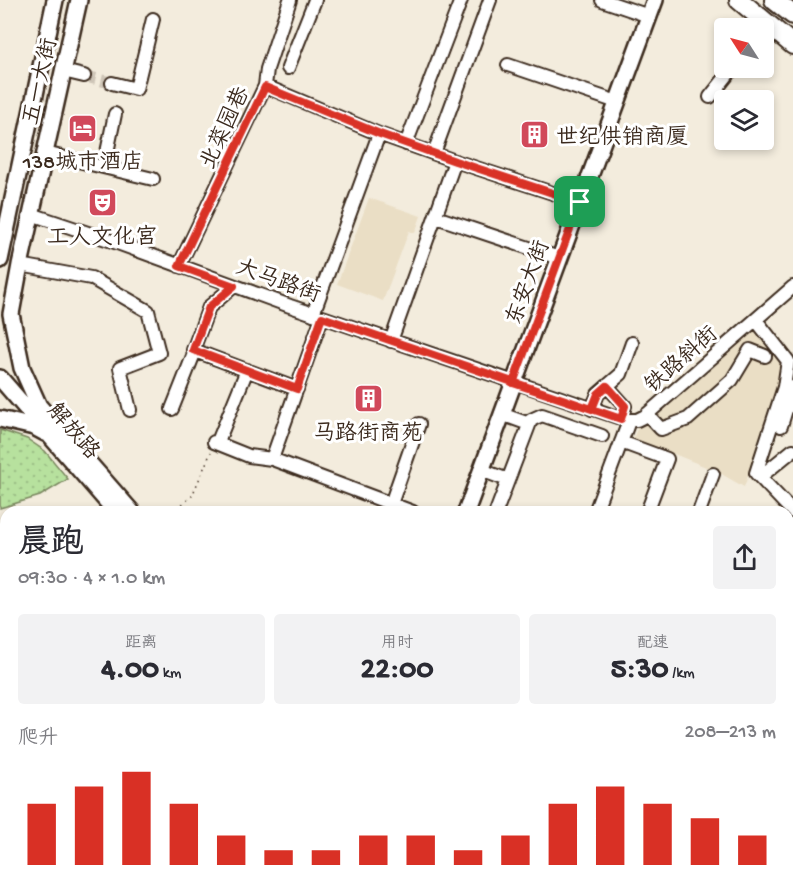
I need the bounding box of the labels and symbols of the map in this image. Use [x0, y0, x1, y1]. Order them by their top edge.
north arrow [714, 18, 774, 78]
street label: 五一大街 [18, 36, 64, 128]
street label: 北菜园巷 [195, 83, 257, 174]
hotel icon: 138城市酒店 [67, 112, 99, 144]
building icon: 世纪供销商厦 [519, 119, 551, 151]
place label: 世纪供销商厦 [556, 125, 688, 152]
place label: 138城市酒店 [22, 150, 143, 177]
pin [554, 176, 605, 227]
theatre icon: 工人文化宫 [86, 187, 118, 219]
place label: 工人文化宫 [47, 224, 157, 252]
street label: 东安大街 [502, 237, 557, 329]
street label: 大马路街 [232, 254, 324, 310]
street label: 铁路斜街 [640, 321, 724, 400]
building icon: 马路街商苑 [352, 383, 384, 415]
street label: 解放路 [41, 398, 105, 466]
place label: 马路街商苑 [313, 420, 423, 448]

